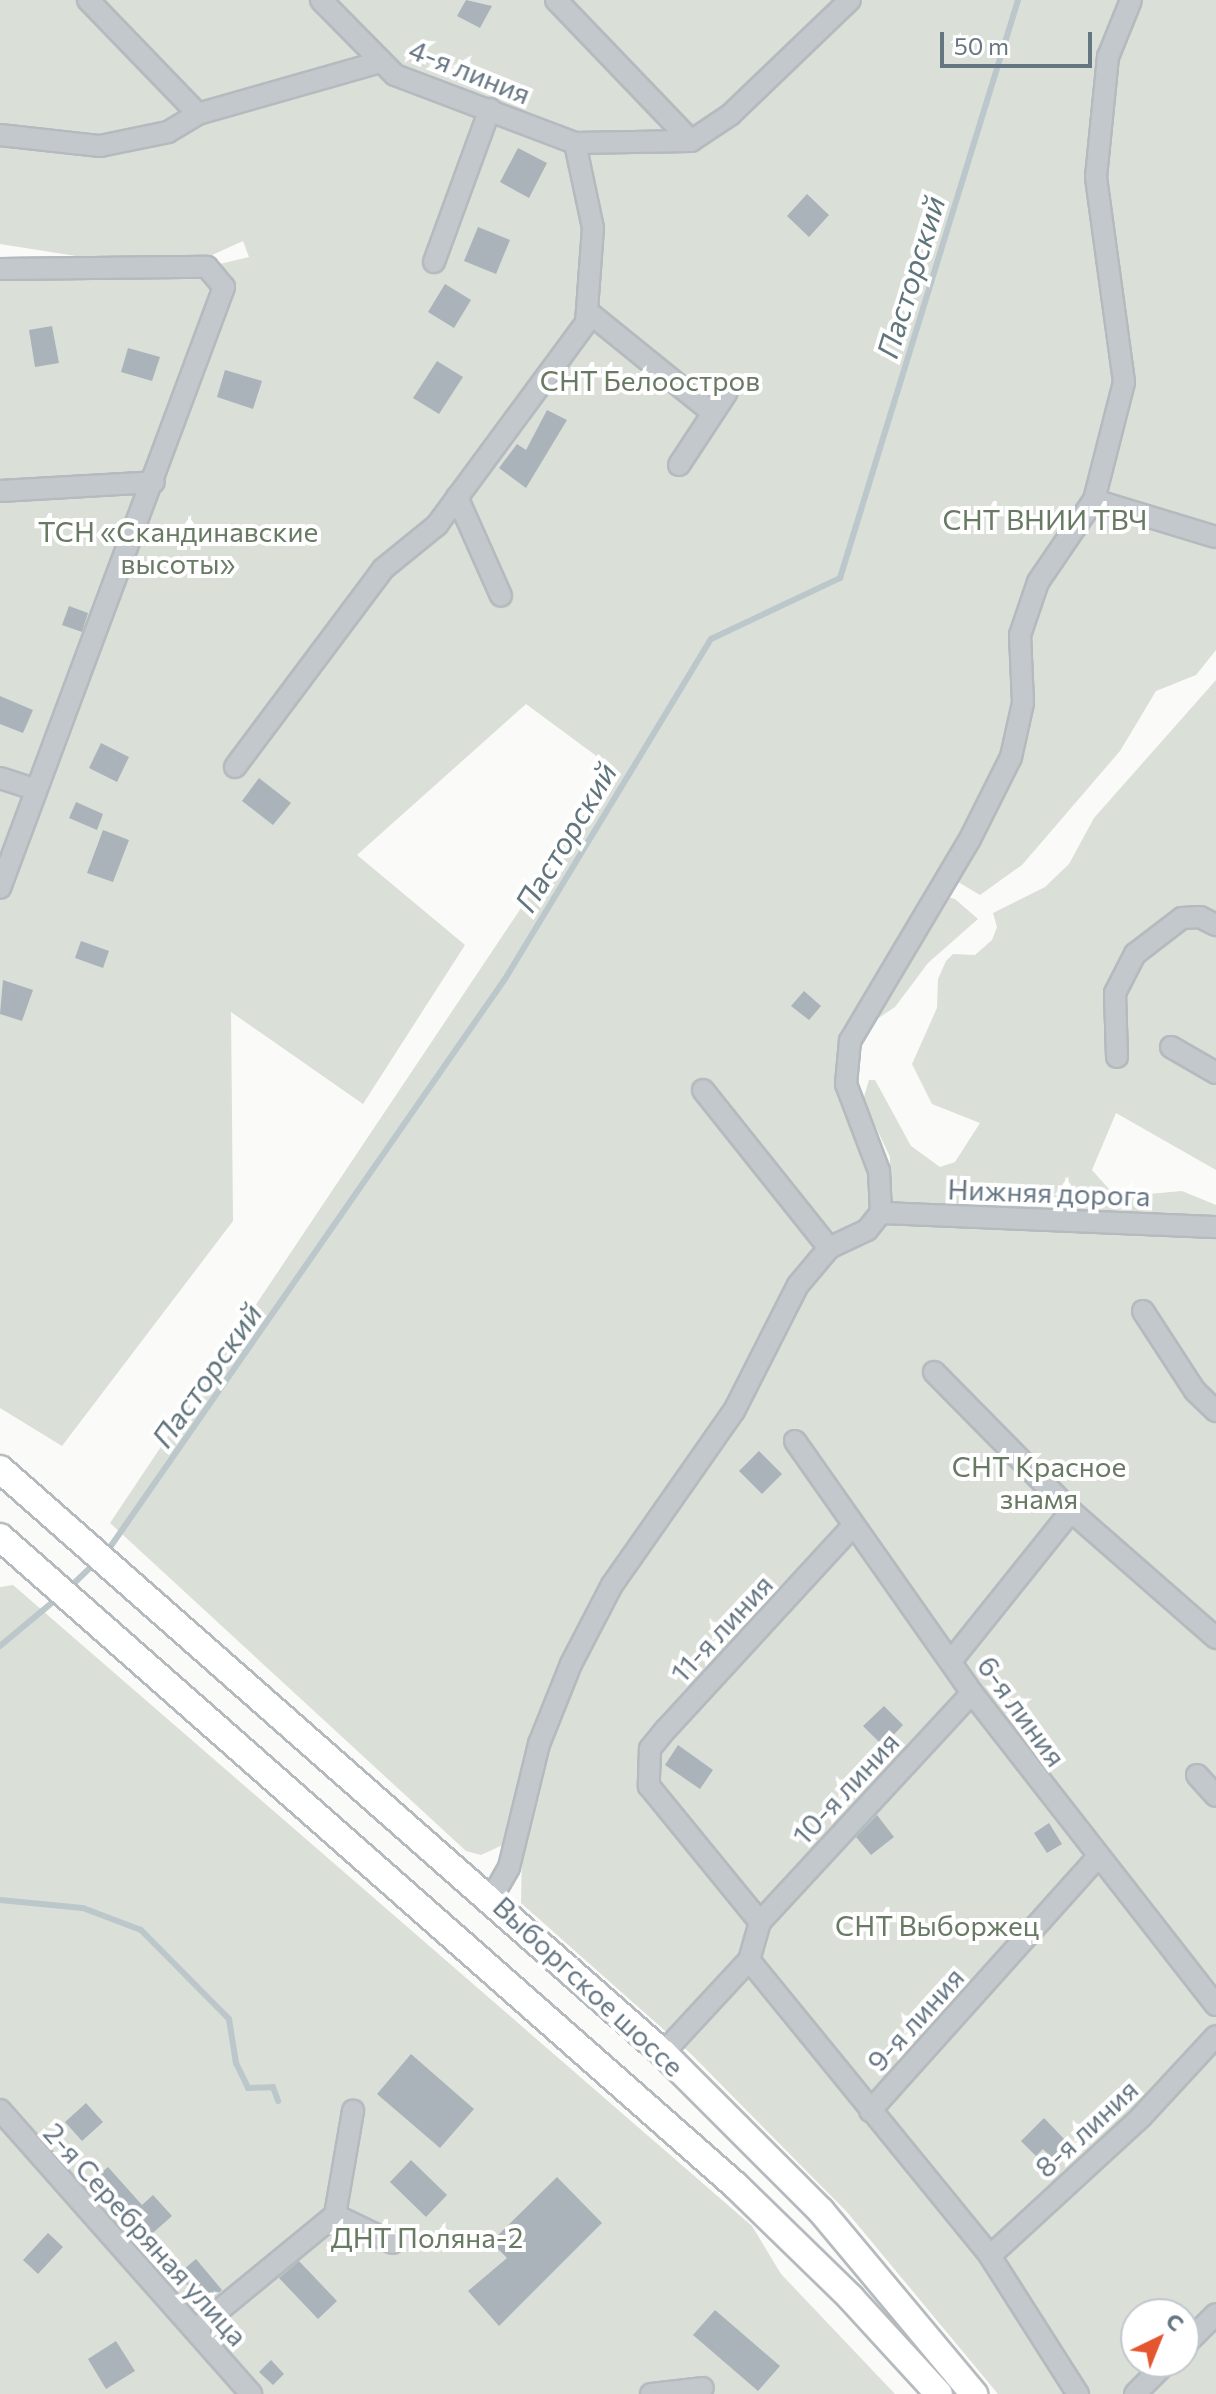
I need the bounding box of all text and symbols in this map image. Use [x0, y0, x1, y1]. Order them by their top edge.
scale bar [944, 16, 1096, 66]
text: 50 m [954, 31, 1009, 60]
street label: 4-я линия [405, 32, 535, 110]
water label: Пасторский [868, 192, 952, 362]
park label: СНТ Белоостров [540, 363, 760, 397]
park label: СНТ ВНИИ ТВЧ [942, 502, 1148, 536]
park label: ТСН «Скандинавские высоты» [38, 514, 318, 580]
water label: Пасторский [506, 756, 624, 918]
street label: Нижняя дорога [947, 1172, 1151, 1212]
water label: Пасторский [143, 1296, 269, 1454]
park label: СНТ Красное знамя [952, 1449, 1126, 1515]
street label: 11-я линия [663, 1567, 779, 1689]
street label: 6-я линия [971, 1649, 1073, 1773]
street label: 10-я линия [785, 1725, 905, 1851]
street label: Выборгское шоссе [487, 1889, 691, 2083]
park label: СНТ Выборжец [835, 1908, 1039, 1942]
street label: 9-я линия [860, 1960, 970, 2078]
street label: 8-я линия [1028, 2072, 1144, 2184]
street label: 2-я Серебряная улица [37, 2116, 255, 2352]
park label: ДНТ Поляна-2 [331, 2220, 523, 2254]
north arrow [1120, 2298, 1200, 2378]
text: С [1161, 2307, 1190, 2337]

